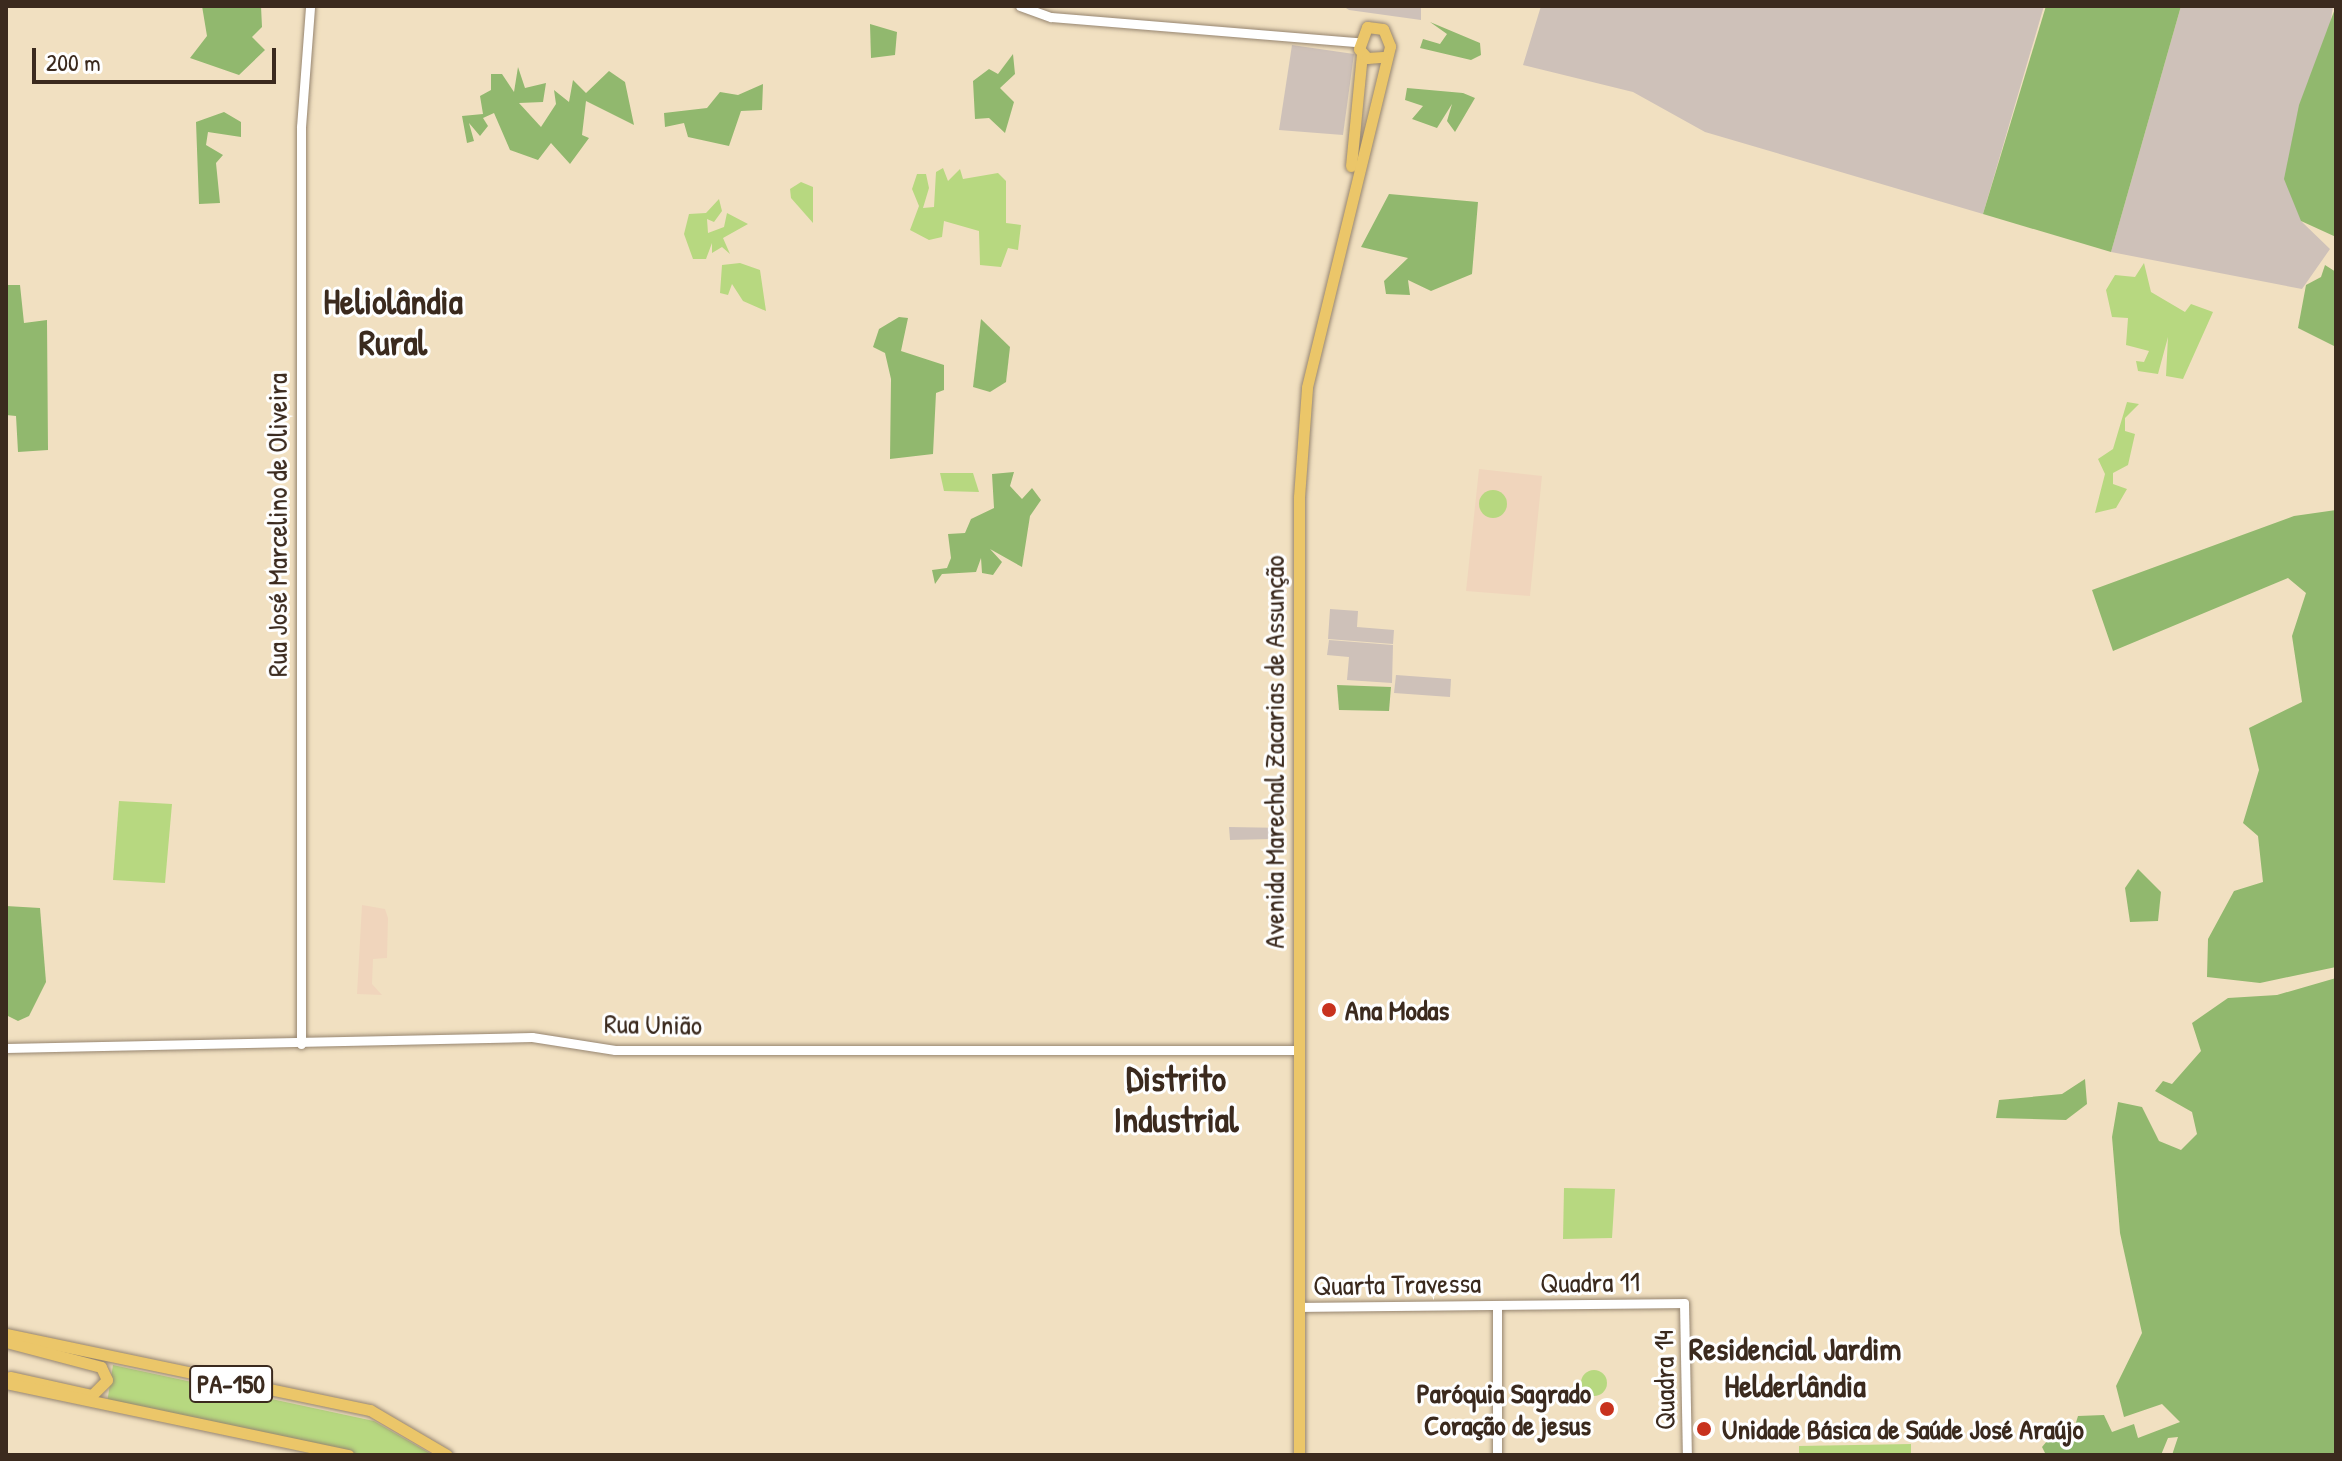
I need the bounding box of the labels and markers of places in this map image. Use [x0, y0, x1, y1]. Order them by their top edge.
place label: Ana Modas [1345, 993, 1449, 1027]
marker: Ana Modas [1320, 1001, 1338, 1019]
place label: Paróquia Sagrado Coração de jesus [1416, 1376, 1591, 1442]
marker: Paróquia Sagrado Coração de jesus [1598, 1400, 1616, 1418]
place label: Unidade Básica de Saúde José Araújo [1722, 1412, 2084, 1446]
marker: Unidade Básica de Saúde José Araújo [1693, 1418, 1715, 1440]

